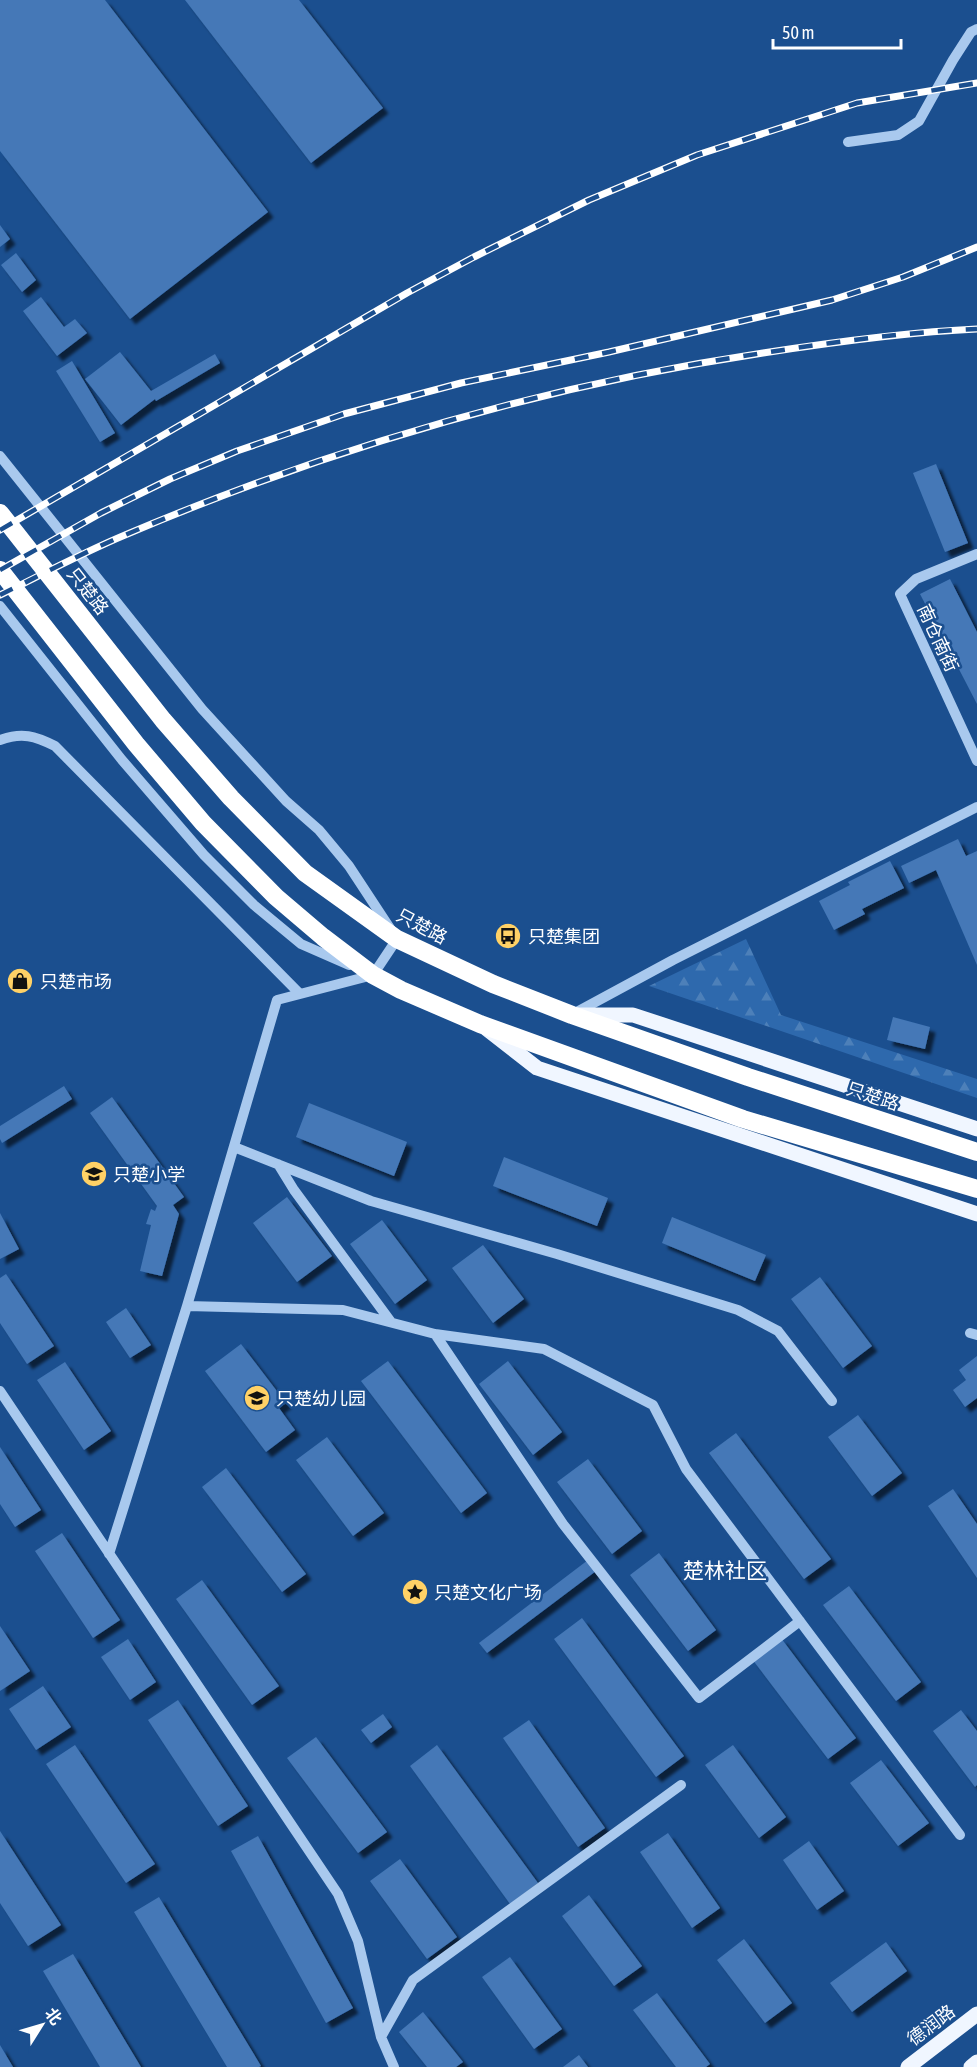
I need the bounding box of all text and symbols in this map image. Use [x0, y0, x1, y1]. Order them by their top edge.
scale bar [773, 12, 900, 50]
text: 50 m [782, 22, 814, 43]
street label: 只楚路 [63, 563, 113, 619]
street label: 南仓南街 [913, 601, 963, 675]
street label: 只楚路 [393, 904, 451, 948]
bus stop icon: 只楚集团 [493, 921, 523, 951]
place label: 只楚集团 [528, 926, 600, 947]
shop icon: 只楚市场 [5, 966, 35, 996]
place label: 只楚市场 [40, 971, 112, 992]
street label: 只楚路 [844, 1078, 902, 1114]
school or university icon: 只楚小学 [79, 1159, 109, 1189]
place label: 只楚小学 [113, 1164, 185, 1185]
school or university icon: 只楚幼儿园 [242, 1383, 272, 1413]
place label: 只楚幼儿园 [276, 1388, 366, 1409]
district label: 楚林社区 [683, 1558, 767, 1582]
place icon: 只楚文化广场 [400, 1577, 430, 1607]
place label: 只楚文化广场 [434, 1582, 542, 1603]
north arrow [12, 1995, 72, 2055]
street label: 德润路 [903, 2000, 959, 2050]
text: 北 [42, 2004, 66, 2028]

